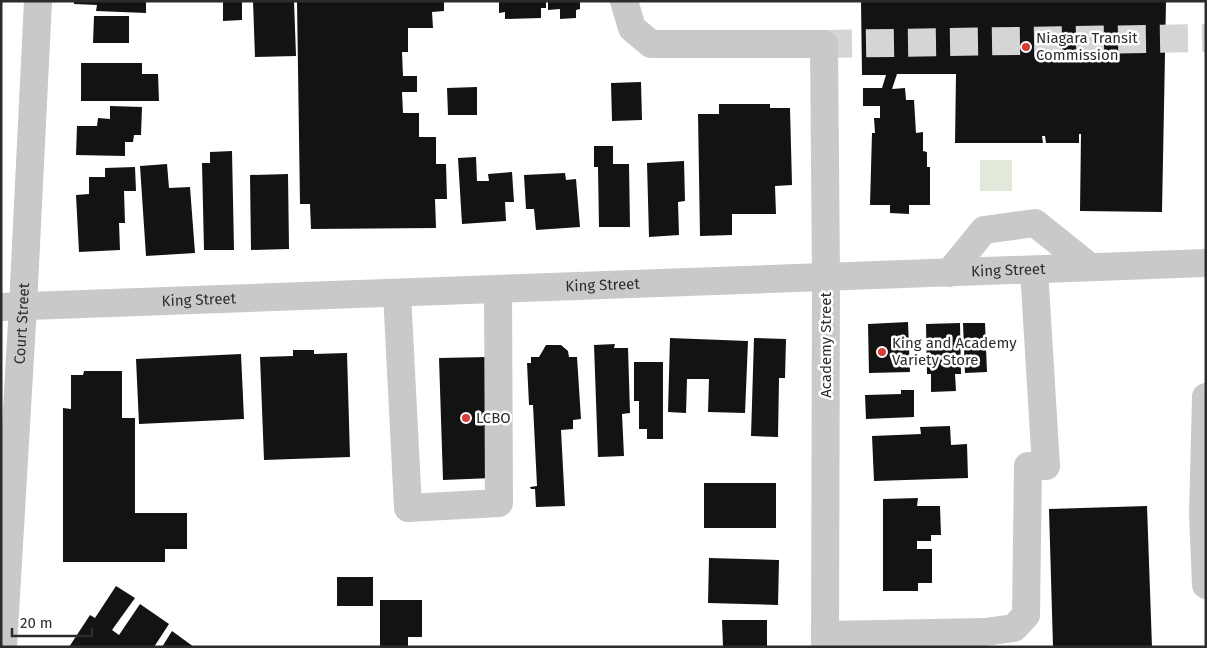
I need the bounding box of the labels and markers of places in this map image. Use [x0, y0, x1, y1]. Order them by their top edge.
place label: Niagara Transit Commission [1036, 29, 1138, 64]
marker: Niagara Transit Commission [1020, 41, 1032, 53]
place label: King and Academy Variety Store [892, 334, 1017, 369]
marker: King and Academy Variety Store [876, 346, 888, 358]
place label: LCBO [476, 409, 511, 427]
marker: LCBO [460, 412, 472, 424]

